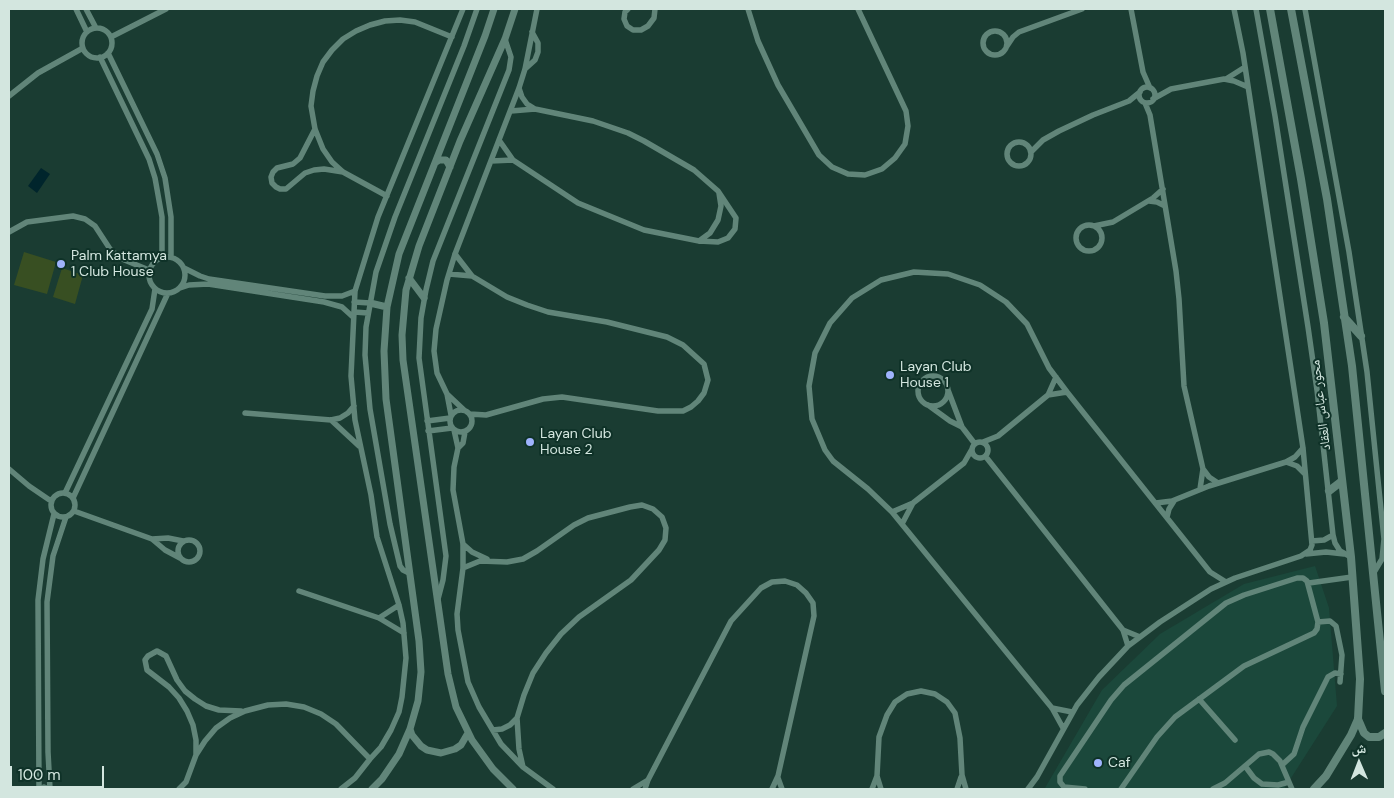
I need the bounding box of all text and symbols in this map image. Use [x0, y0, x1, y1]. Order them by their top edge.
place label: Palm Kattamya 1 Club House [71, 248, 167, 280]
marker: Palm Kattamya 1 Club House [55, 258, 67, 270]
place label: Layan Club House 1 [900, 359, 971, 392]
street label: محور عباس العقاد [1307, 359, 1335, 451]
marker: Layan Club House 1 [884, 369, 896, 381]
place label: Layan Club House 2 [540, 426, 611, 458]
marker: Layan Club House 2 [524, 436, 536, 448]
north arrow [1334, 738, 1384, 788]
text: ش [1351, 739, 1366, 757]
place label: Caf [1108, 755, 1130, 771]
scale bar [12, 756, 106, 788]
marker: Caf [1092, 757, 1104, 769]
text: 100 m [18, 765, 61, 785]

